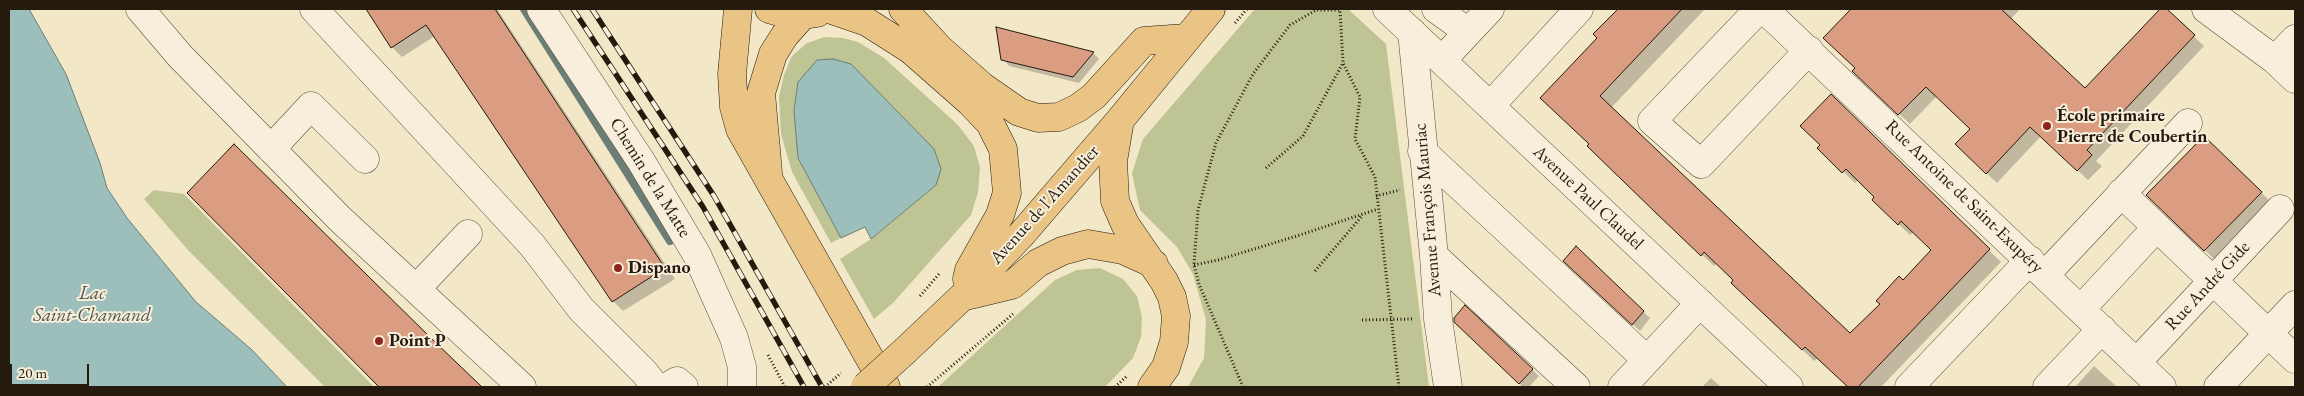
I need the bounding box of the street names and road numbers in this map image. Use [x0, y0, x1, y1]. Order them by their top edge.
street label: Chemin de la Matte [605, 114, 695, 242]
street label: Rue Antoine de Saint-Exupéry [1880, 116, 2048, 278]
street label: Avenue François Mauriac [1410, 122, 1446, 298]
street label: Avenue de l'Amandier [986, 141, 1104, 269]
street label: Avenue Paul Claudel [1528, 141, 1648, 255]
street label: Rue André Gide [2161, 237, 2255, 335]

